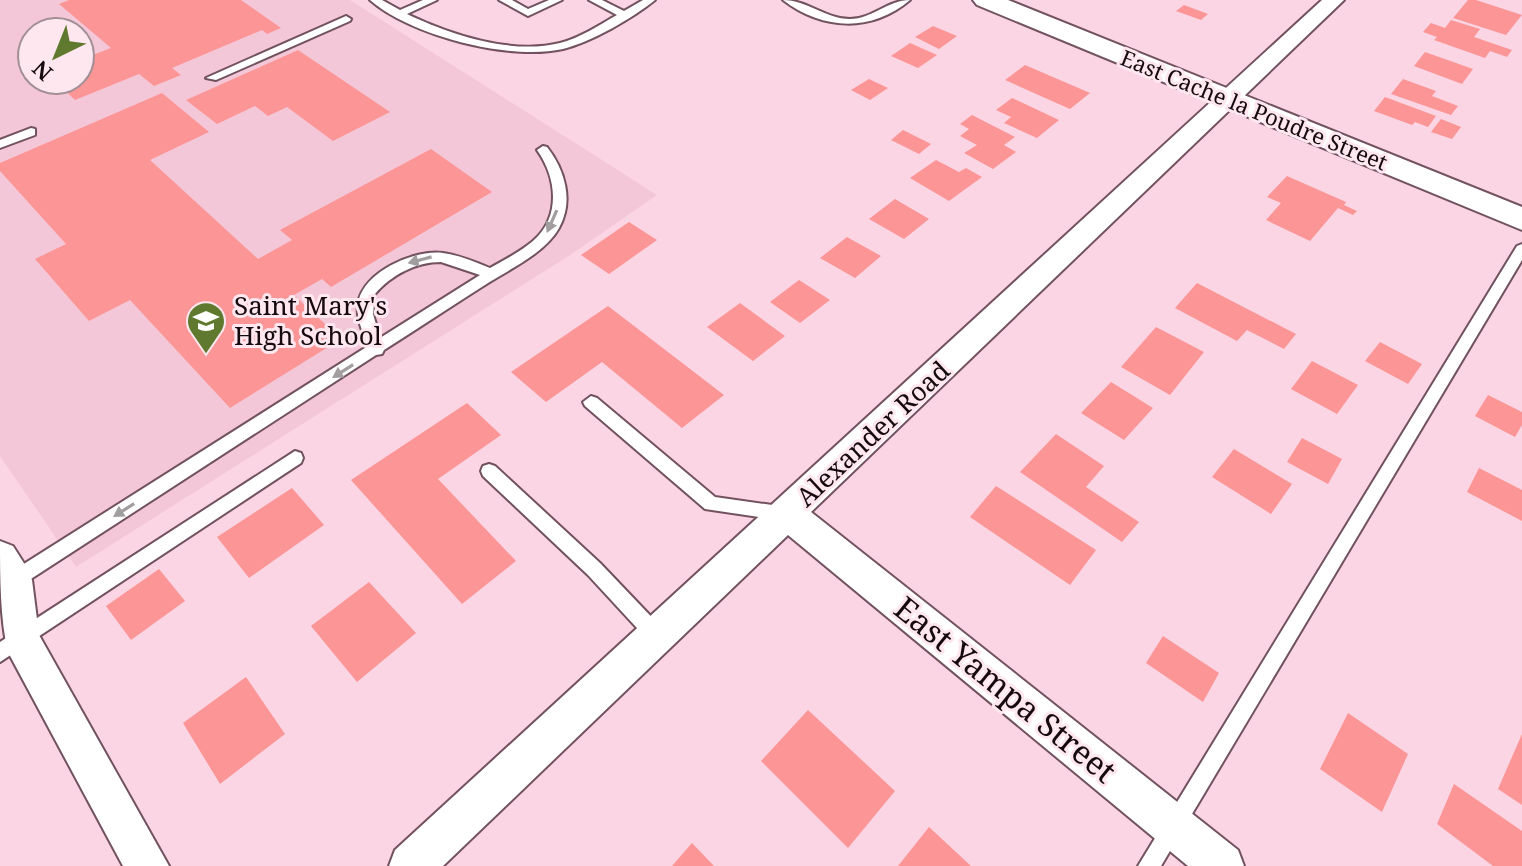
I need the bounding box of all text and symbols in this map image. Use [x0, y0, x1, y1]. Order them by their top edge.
north arrow [16, 16, 96, 96]
street label: East Cache la Poudre Street [1117, 42, 1392, 177]
text: N [25, 54, 58, 88]
one-way arrow [546, 210, 559, 233]
one-way arrow [408, 255, 433, 267]
place label: Saint Mary's High School [234, 287, 387, 353]
school or university icon: Saint Mary's High School [185, 300, 227, 355]
street label: Alexander Road [788, 352, 957, 514]
one-way arrow [333, 364, 354, 379]
one-way arrow [113, 503, 135, 517]
street label: East Yampa Street [886, 586, 1126, 792]

